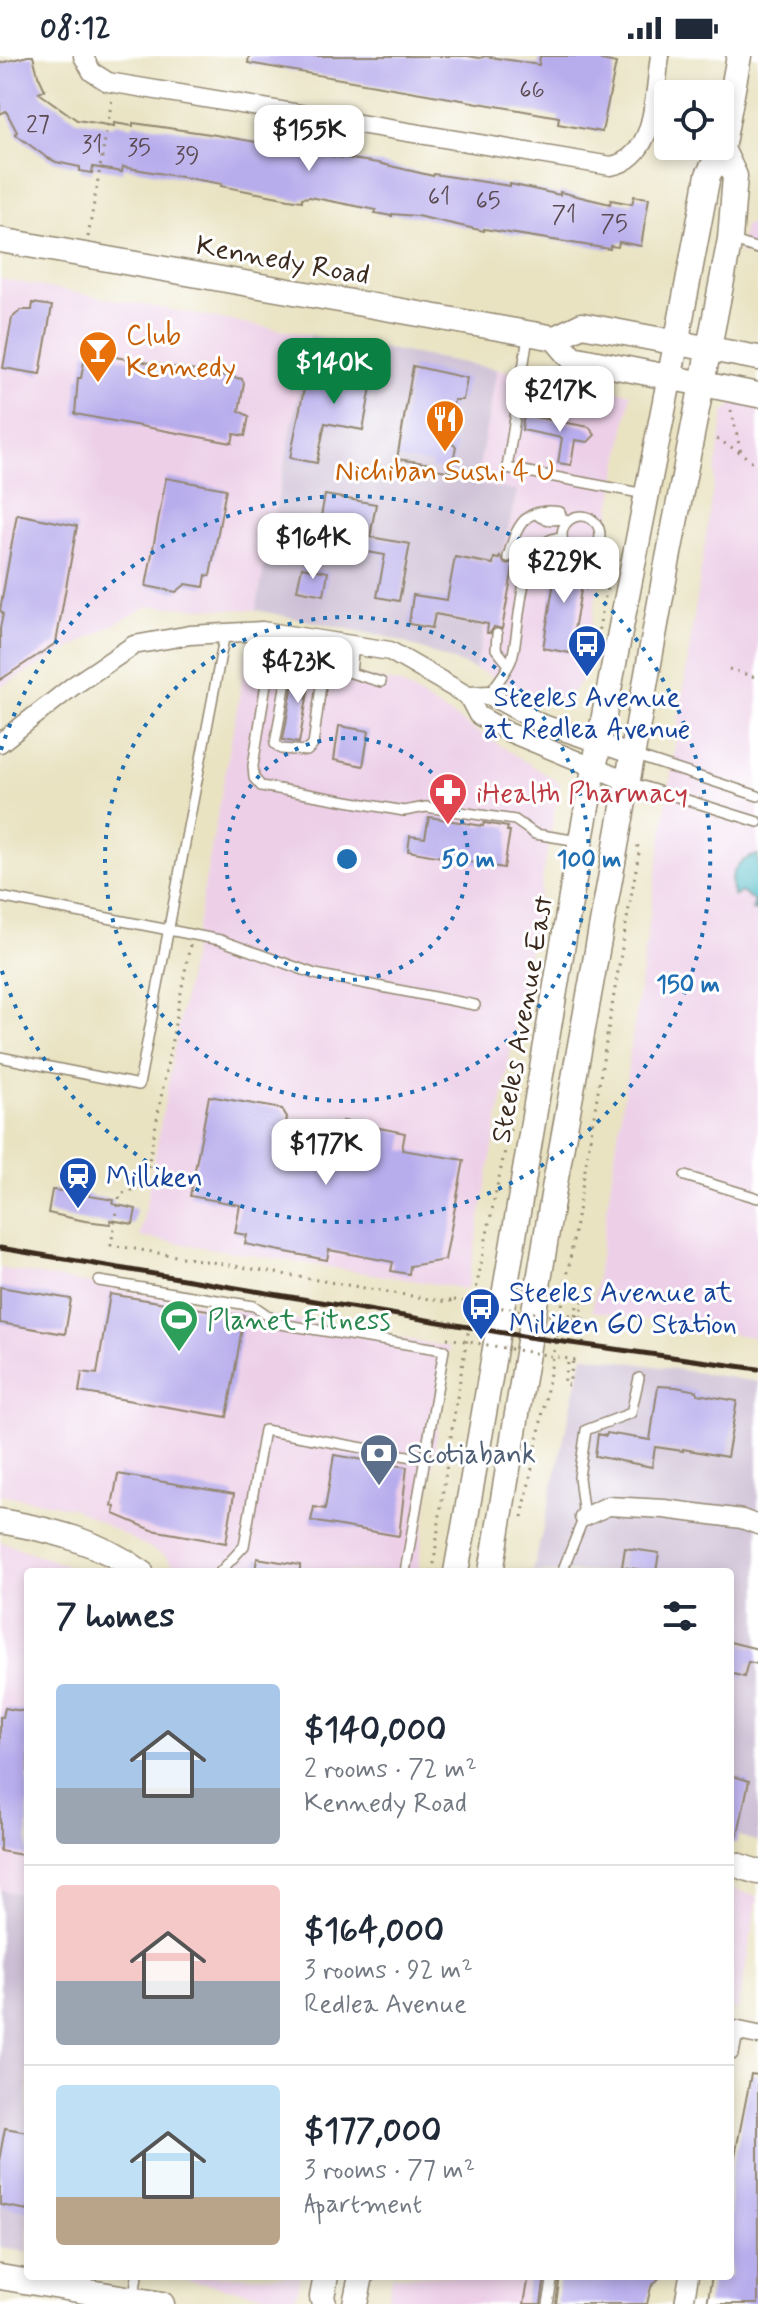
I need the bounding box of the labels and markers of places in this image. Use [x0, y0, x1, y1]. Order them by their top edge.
pin: $155K [253, 105, 365, 173]
place label: Club Kennedy [126, 318, 236, 387]
bar icon: Club Kennedy [77, 329, 119, 384]
pin: $140K [278, 338, 390, 406]
pin: $217K [504, 366, 616, 434]
restaurant icon: Nichiban Sushi 4 U [424, 398, 466, 453]
place label: Nichiban Sushi 4 U [335, 454, 555, 491]
pin: $164K [257, 513, 369, 581]
pin: $229K [508, 537, 620, 605]
bus stop icon: Steeles Avenue at Redlea Avenue [566, 623, 608, 678]
pin: $423K [242, 637, 354, 705]
place label: Steeles Avenue at Redlea Avenue [484, 680, 690, 749]
pharmacy icon: iHealth Pharmacy [427, 771, 469, 826]
place label: iHealth Pharmacy [476, 776, 688, 813]
centre of rings [333, 845, 361, 873]
pin: $177K [270, 1119, 382, 1187]
station icon: Milliken [57, 1155, 99, 1210]
place label: Milliken [106, 1160, 203, 1197]
place label: Steeles Avenue at Miliken GO Station [509, 1275, 737, 1344]
bus stop icon: Steeles Avenue at Miliken GO Station [460, 1286, 502, 1341]
sports icon: Planet Fitness [158, 1298, 200, 1353]
place label: Planet Fitness [207, 1303, 391, 1340]
bank icon: Scotiabank [358, 1432, 400, 1487]
place label: Scotiabank [407, 1437, 536, 1474]

